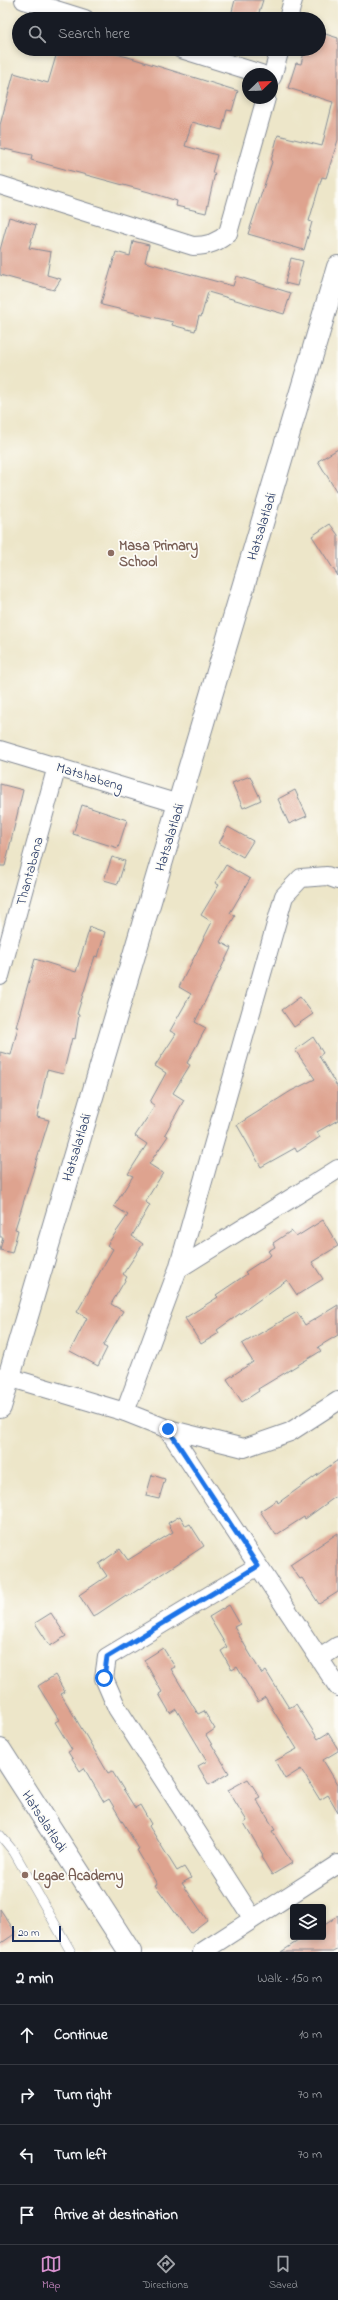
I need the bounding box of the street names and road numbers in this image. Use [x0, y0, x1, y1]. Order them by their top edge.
street label: Hatsalatladi [242, 490, 283, 563]
street label: Matshabeng [53, 757, 126, 799]
street label: Hatsalatladi [150, 801, 191, 874]
street label: Thantabana [11, 834, 50, 908]
street label: Hatsalatladi [57, 1111, 98, 1184]
street label: Hatsalatladi [16, 1787, 72, 1857]

